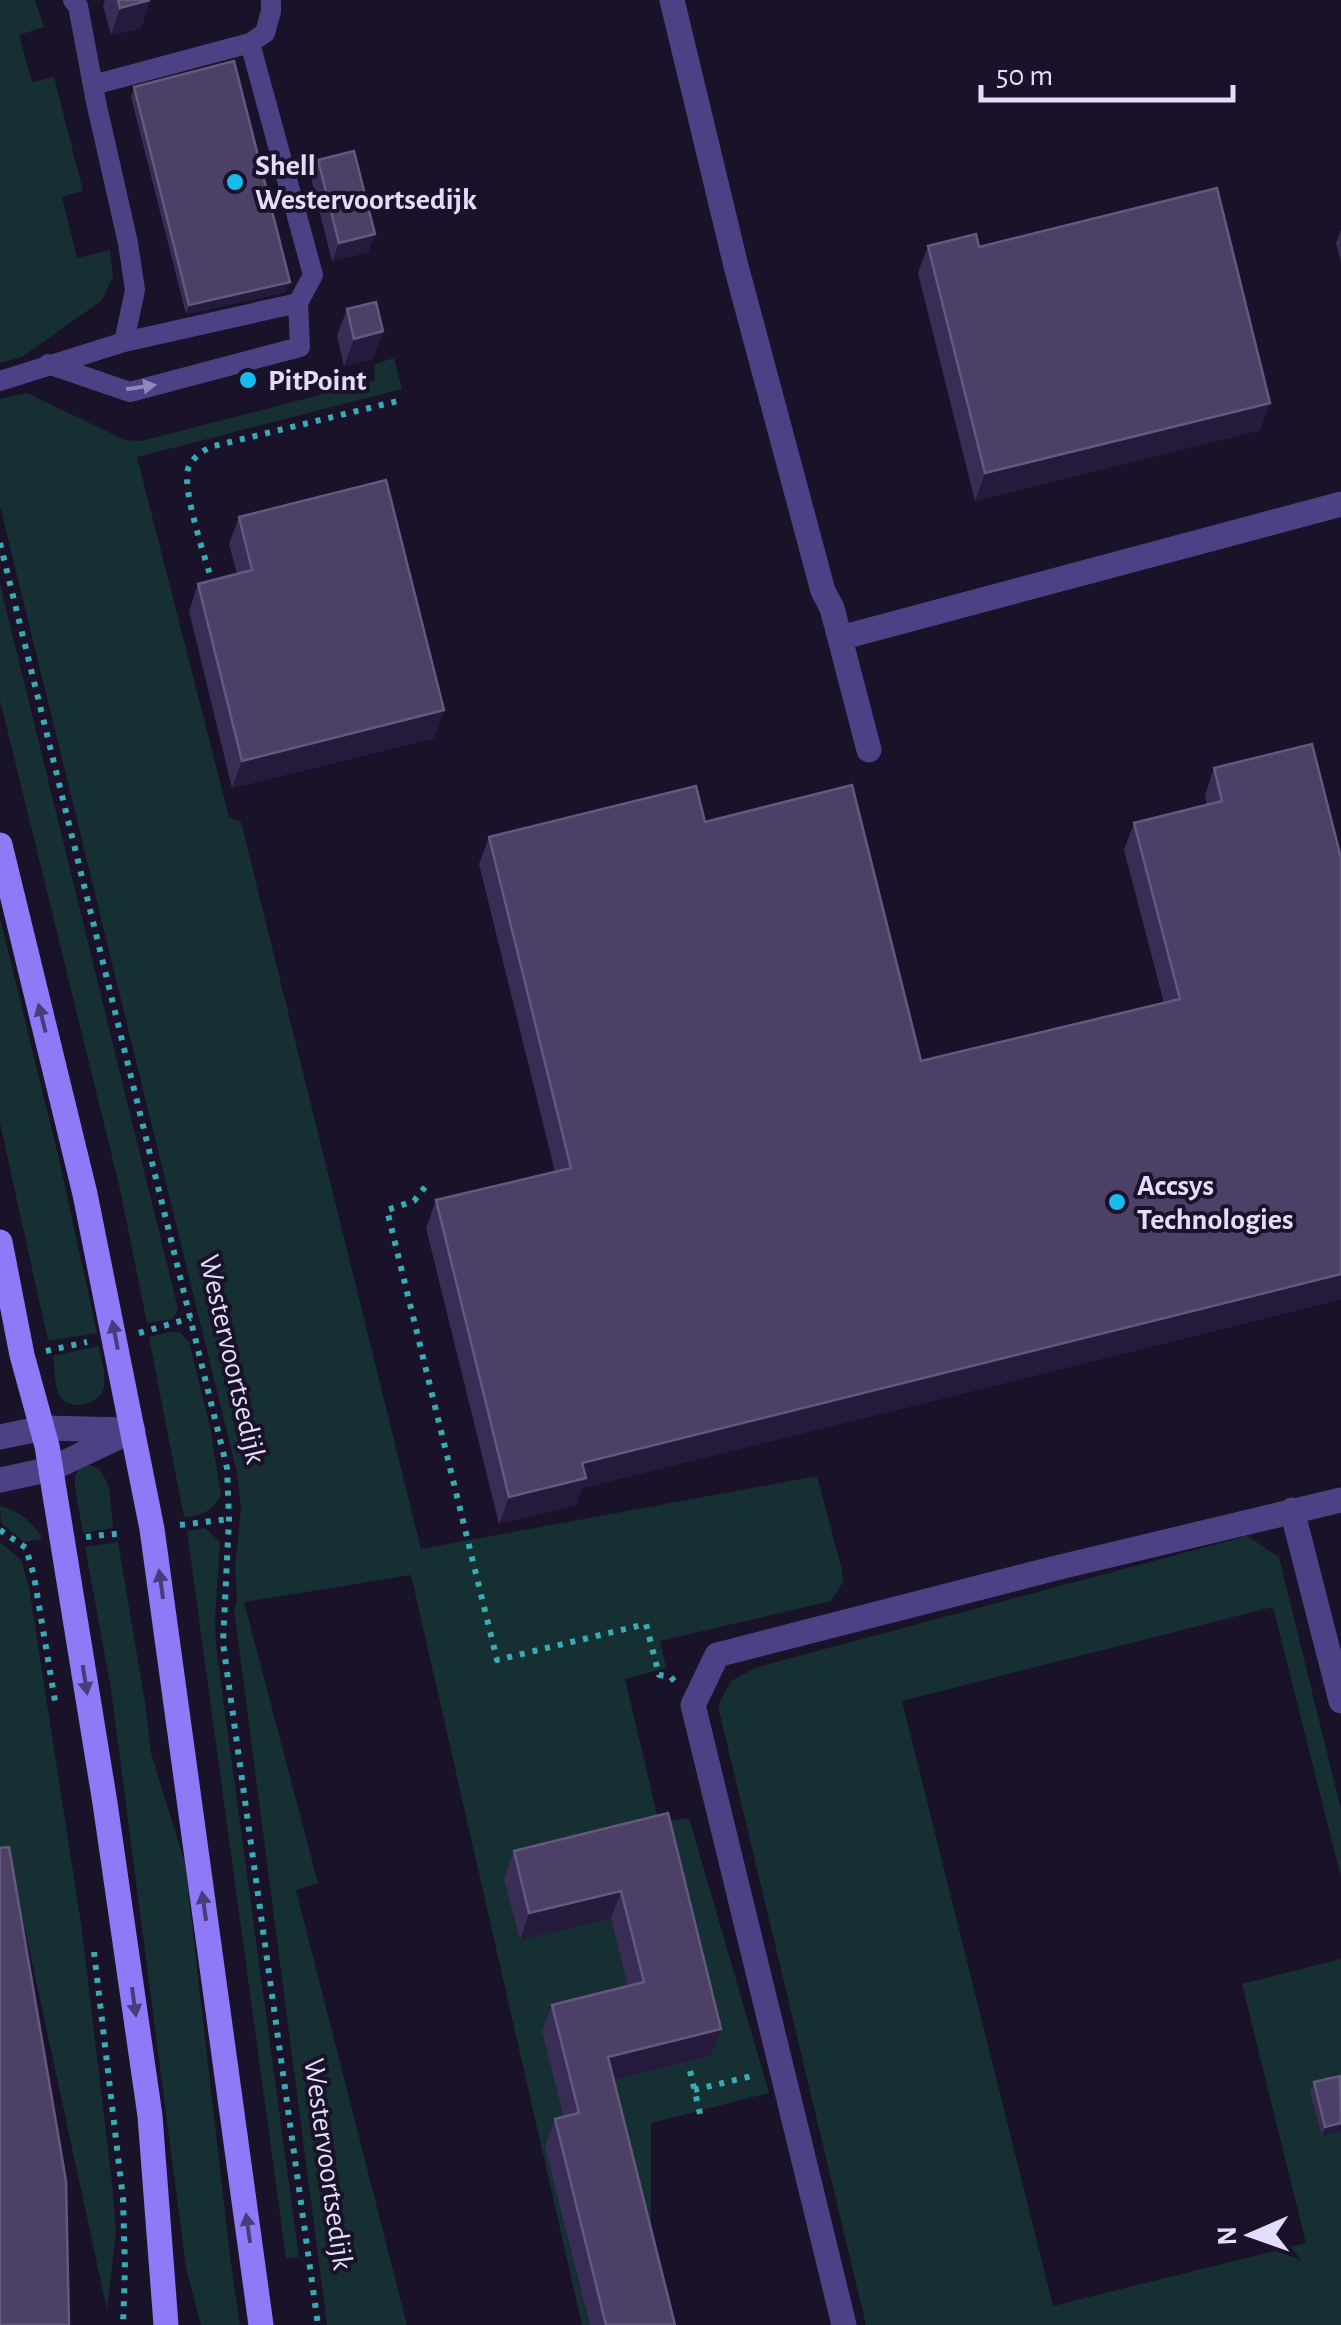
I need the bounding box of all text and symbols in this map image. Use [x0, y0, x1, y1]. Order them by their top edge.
scale bar [981, 40, 1234, 102]
text: 50 m [996, 61, 1053, 91]
place label: Shell Westervoortsedijk [255, 151, 477, 215]
marker: Shell Westervoortsedijk [224, 171, 246, 193]
place label: PitPoint [268, 366, 366, 396]
marker: PitPoint [237, 369, 259, 391]
one-way arrow [125, 379, 157, 395]
one-way arrow [34, 1002, 49, 1033]
place label: Accsys Technologies [1137, 1171, 1294, 1235]
marker: Accsys Technologies [1106, 1191, 1128, 1213]
street label: Westervoortsedijk [193, 1252, 271, 1467]
one-way arrow [106, 1319, 122, 1350]
one-way arrow [152, 1568, 168, 1600]
one-way arrow [78, 1665, 93, 1697]
one-way arrow [196, 1890, 212, 1922]
one-way arrow [126, 1987, 142, 2018]
street label: Westervoortsedijk [298, 2056, 358, 2272]
north arrow [1201, 2185, 1301, 2285]
one-way arrow [239, 2212, 255, 2244]
text: N [1214, 2226, 1242, 2246]

